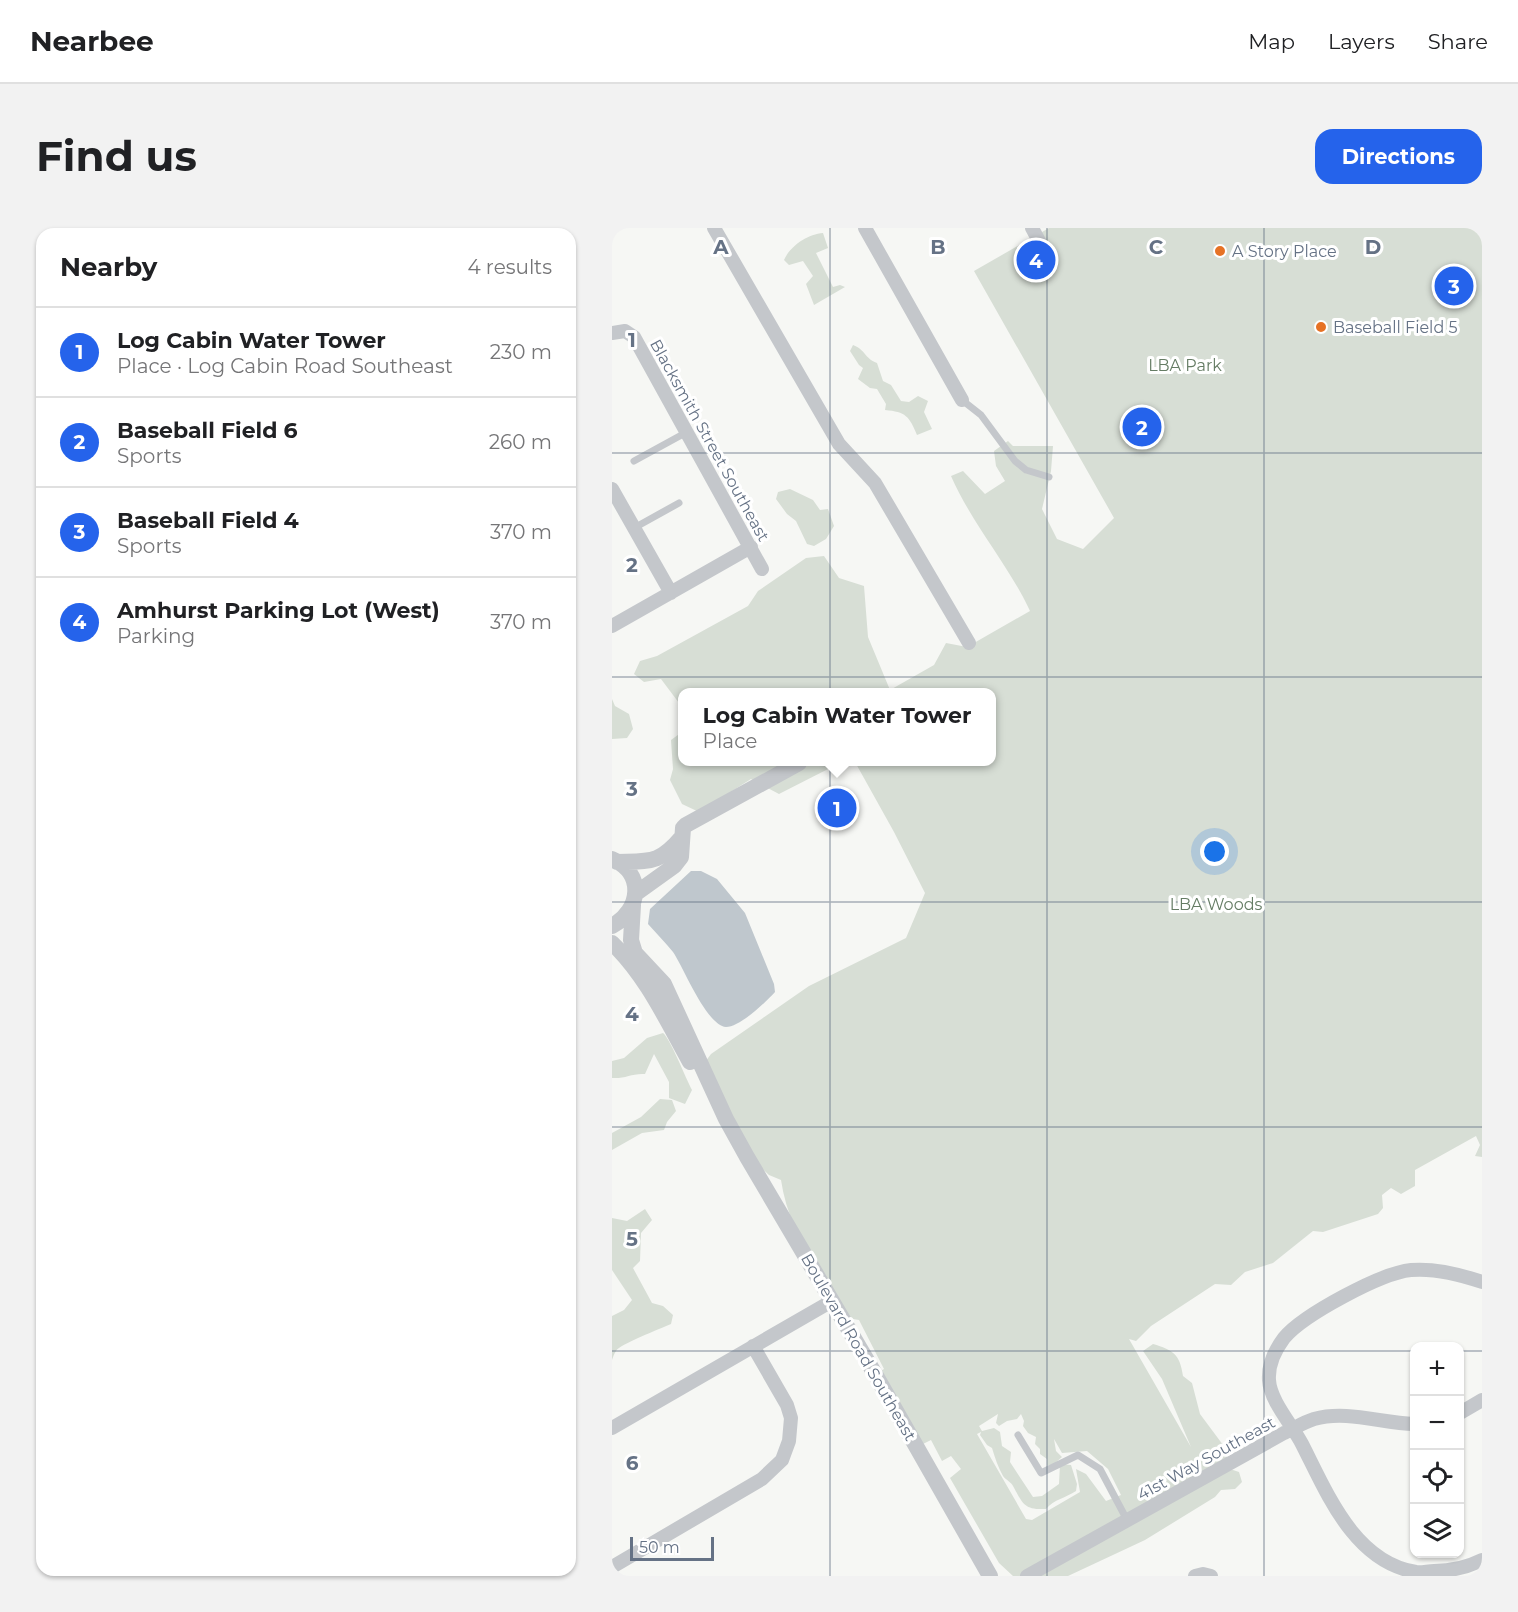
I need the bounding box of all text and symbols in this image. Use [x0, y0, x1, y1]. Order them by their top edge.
text: Nearbee [30, 24, 154, 58]
text: Map [1248, 29, 1295, 54]
text: Layers [1328, 29, 1395, 54]
text: Share [1428, 29, 1488, 54]
button: Directions [1315, 129, 1482, 184]
text: Find us [36, 130, 197, 182]
text: A [712, 235, 729, 259]
text: B [930, 235, 946, 259]
text: C [1149, 235, 1164, 259]
text: D [1365, 235, 1381, 259]
pin: 4 [1016, 237, 1056, 282]
place label: A Story Place [1232, 242, 1337, 261]
marker: A Story Place [1213, 244, 1227, 258]
text: Nearby [60, 251, 157, 283]
text: 4 results [467, 255, 552, 279]
pin: 3 [1434, 264, 1474, 308]
place label: Baseball Field 5 [1333, 318, 1458, 337]
marker: Baseball Field 5 [1314, 320, 1328, 334]
text: Log Cabin Water Tower [117, 327, 386, 354]
text: 1 [628, 328, 636, 352]
street label: Blacksmith Street Southeast [646, 336, 773, 545]
text: 1 [76, 340, 83, 364]
text: 230 m [490, 340, 552, 364]
text: Place · Log Cabin Road Southeast [117, 354, 453, 378]
park label: LBA Park [1148, 356, 1222, 375]
pin: 2 [1122, 404, 1162, 450]
text: Baseball Field 6 [117, 417, 298, 444]
text: 2 [74, 430, 85, 454]
text: 260 m [489, 430, 552, 454]
text: Sports [117, 444, 182, 468]
text: Baseball Field 4 [117, 507, 299, 534]
text: 3 [74, 520, 85, 544]
text: 370 m [490, 520, 552, 544]
text: Sports [117, 534, 182, 558]
text: 2 [626, 553, 638, 577]
text: Amhurst Parking Lot (West) [117, 597, 440, 624]
text: 4 [73, 610, 86, 634]
text: 370 m [490, 610, 552, 634]
text: Parking [117, 624, 195, 648]
popup [678, 688, 996, 766]
text: Log Cabin Water Tower [703, 702, 971, 729]
text: Place [703, 729, 757, 753]
text: 3 [625, 777, 638, 801]
pin: 1 [818, 786, 856, 830]
your location [1200, 837, 1229, 866]
park label: LBA Woods [1170, 895, 1263, 914]
text: 4 [625, 1002, 639, 1026]
text: 5 [626, 1227, 638, 1251]
street label: Boulevard Road Southeast [797, 1250, 920, 1445]
map controls [1410, 1342, 1464, 1558]
button: + [1410, 1342, 1464, 1396]
button: − [1410, 1396, 1464, 1450]
street label: 41st Way Southeast [1134, 1412, 1279, 1504]
button: locate [1410, 1450, 1464, 1504]
text: 6 [626, 1451, 639, 1475]
button: layers [1410, 1504, 1464, 1558]
scale bar [630, 1534, 714, 1562]
text: 50 m [639, 1538, 680, 1557]

